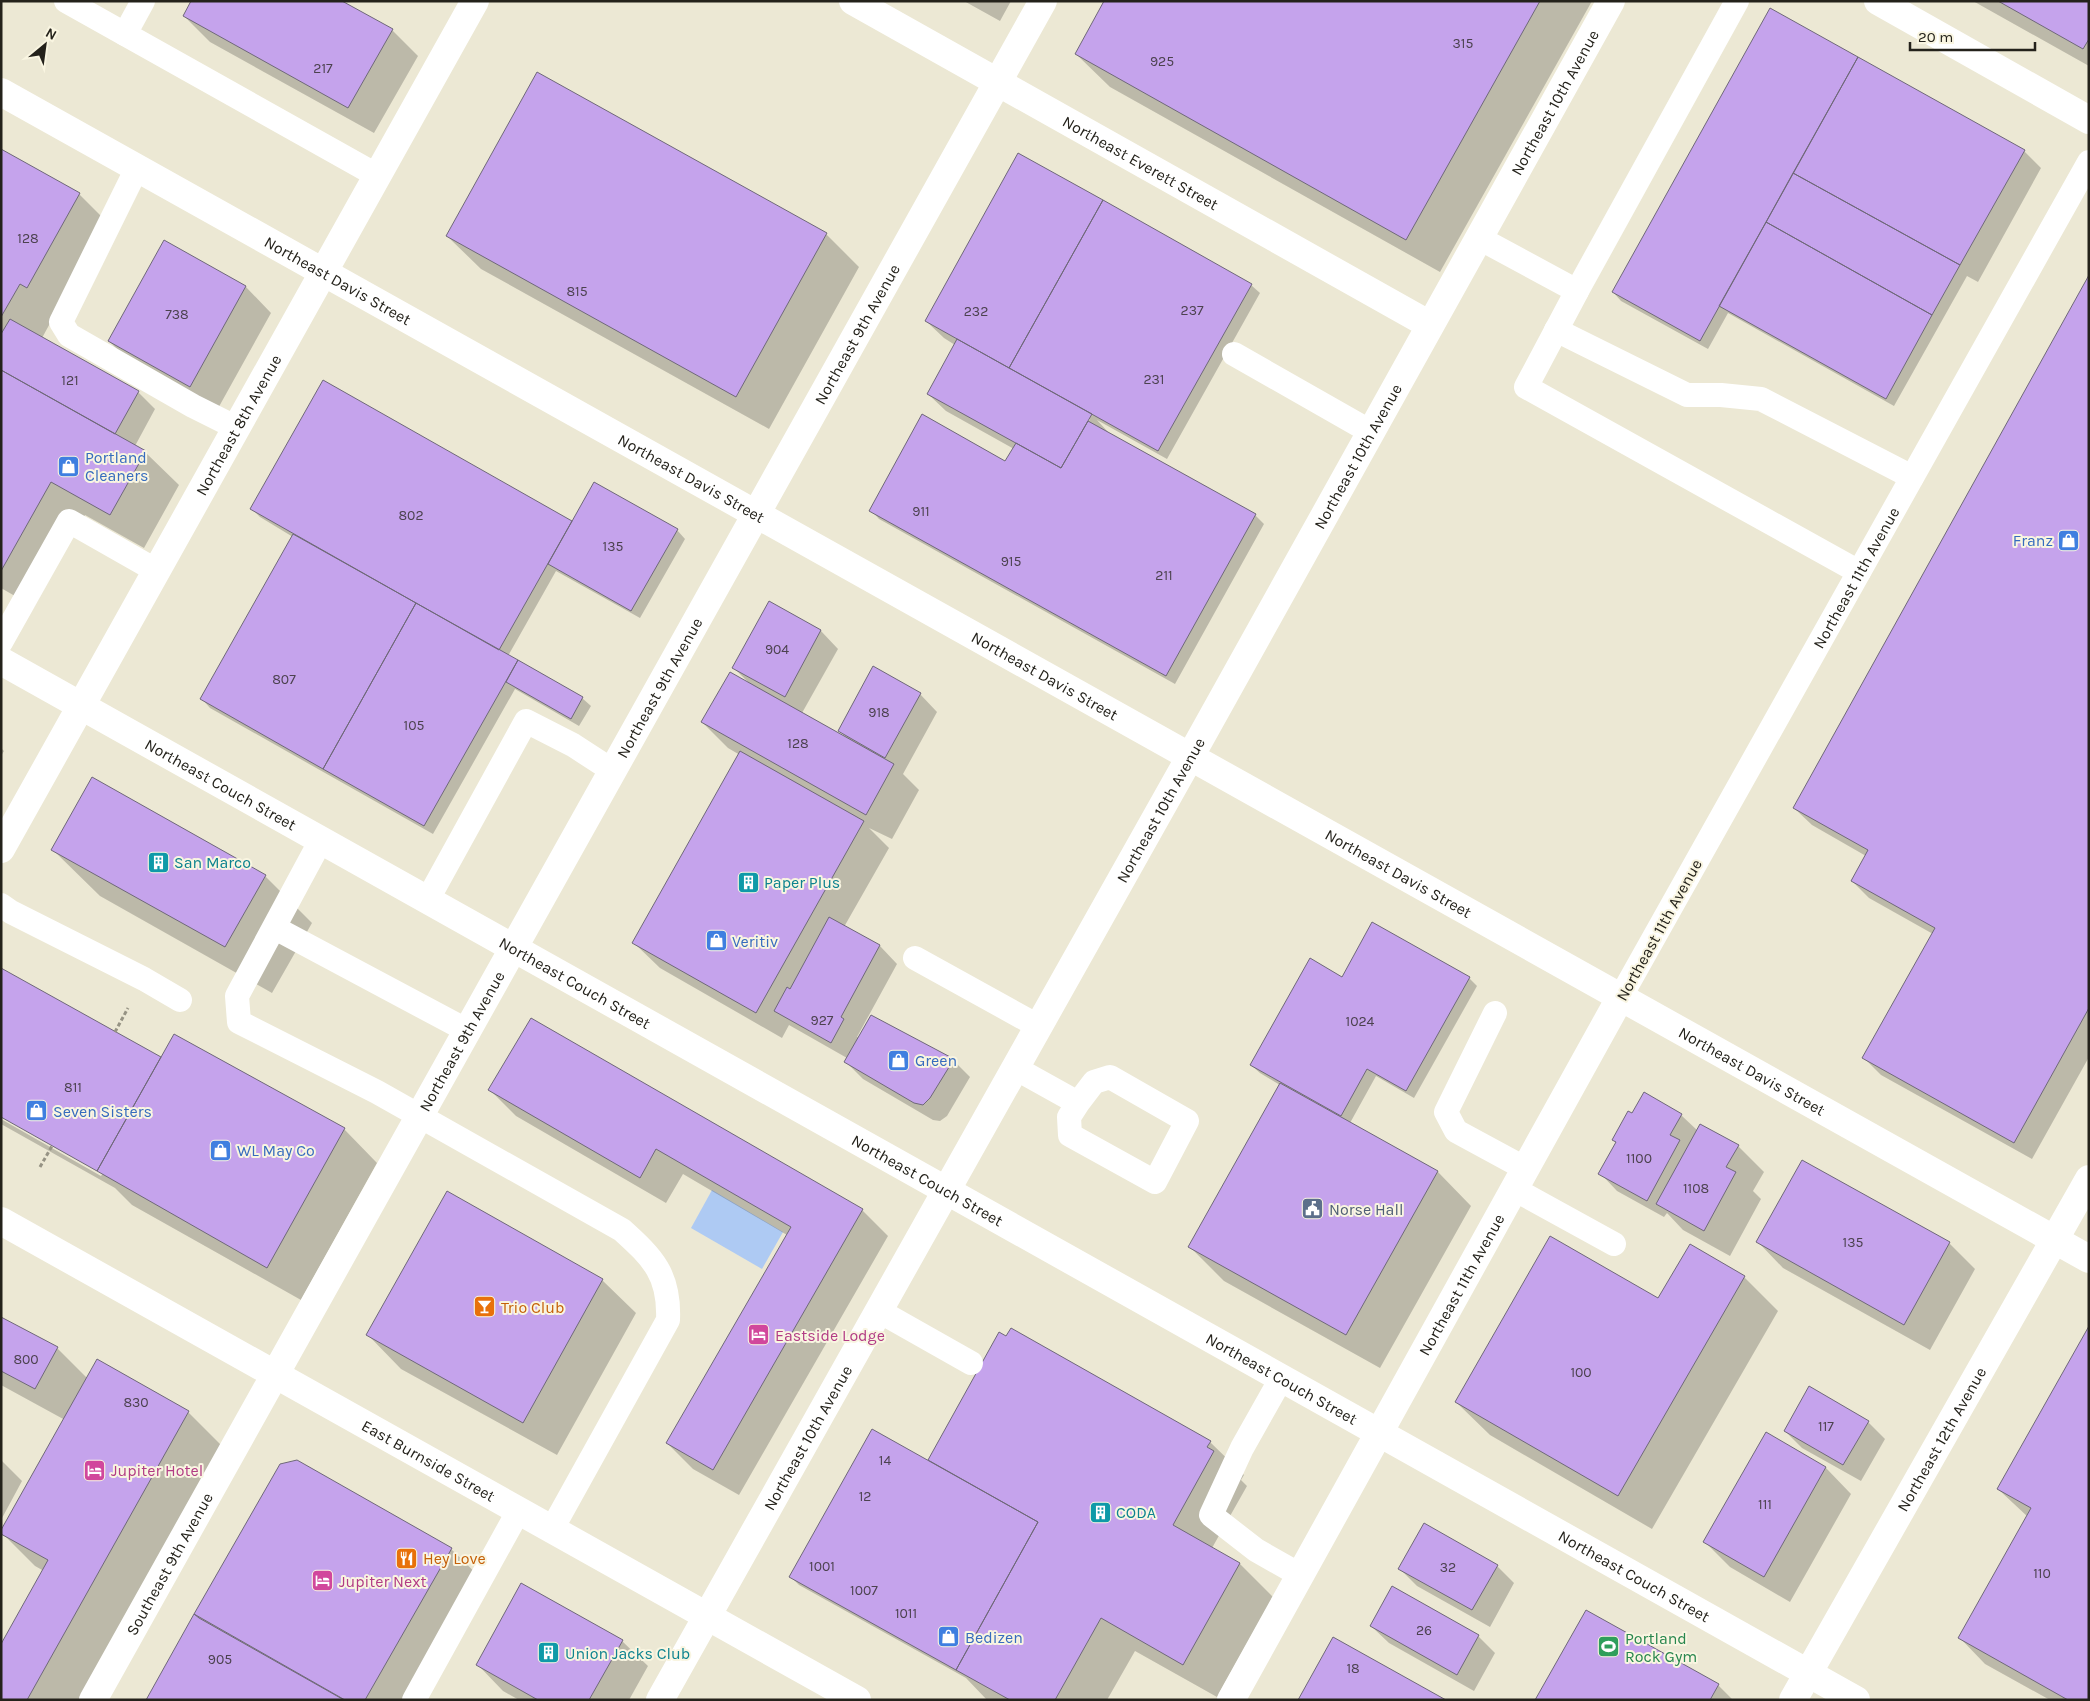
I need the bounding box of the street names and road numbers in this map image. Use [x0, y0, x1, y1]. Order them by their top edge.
street label: Northeast 10th Avenue [1506, 26, 1603, 178]
street label: Northeast Everett Street [1060, 111, 1222, 214]
street label: Northeast Davis Street [261, 232, 415, 329]
street label: Northeast 9th Avenue [810, 260, 904, 408]
street label: Northeast 8th Avenue [191, 351, 285, 499]
street label: Northeast 10th Avenue [1309, 380, 1406, 532]
street label: Northeast Davis Street [615, 429, 768, 526]
street label: Northeast 11th Avenue [1809, 504, 1903, 652]
street label: Northeast 9th Avenue [612, 614, 706, 761]
street label: Northeast Davis Street [968, 627, 1122, 724]
street label: Northeast Couch Street [142, 734, 300, 834]
street label: Northeast 10th Avenue [1112, 734, 1209, 886]
street label: Northeast Davis Street [1322, 825, 1475, 922]
street label: Northeast 11th Avenue [1612, 856, 1706, 1004]
street label: Northeast Couch Street [496, 933, 654, 1032]
street label: Northeast 9th Avenue [415, 967, 508, 1115]
street label: Northeast Davis Street [1675, 1022, 1829, 1119]
street label: Northeast Couch Street [849, 1130, 1007, 1230]
street label: Northeast 11th Avenue [1414, 1210, 1508, 1359]
street label: Northeast Couch Street [1203, 1328, 1361, 1428]
street label: Northeast 10th Avenue [759, 1362, 856, 1514]
street label: Northeast 12th Avenue [1893, 1363, 1990, 1515]
street label: East Burnside Street [359, 1415, 499, 1505]
street label: Southeast 9th Avenue [122, 1489, 217, 1639]
street label: Northeast Couch Street [1555, 1526, 1713, 1626]

